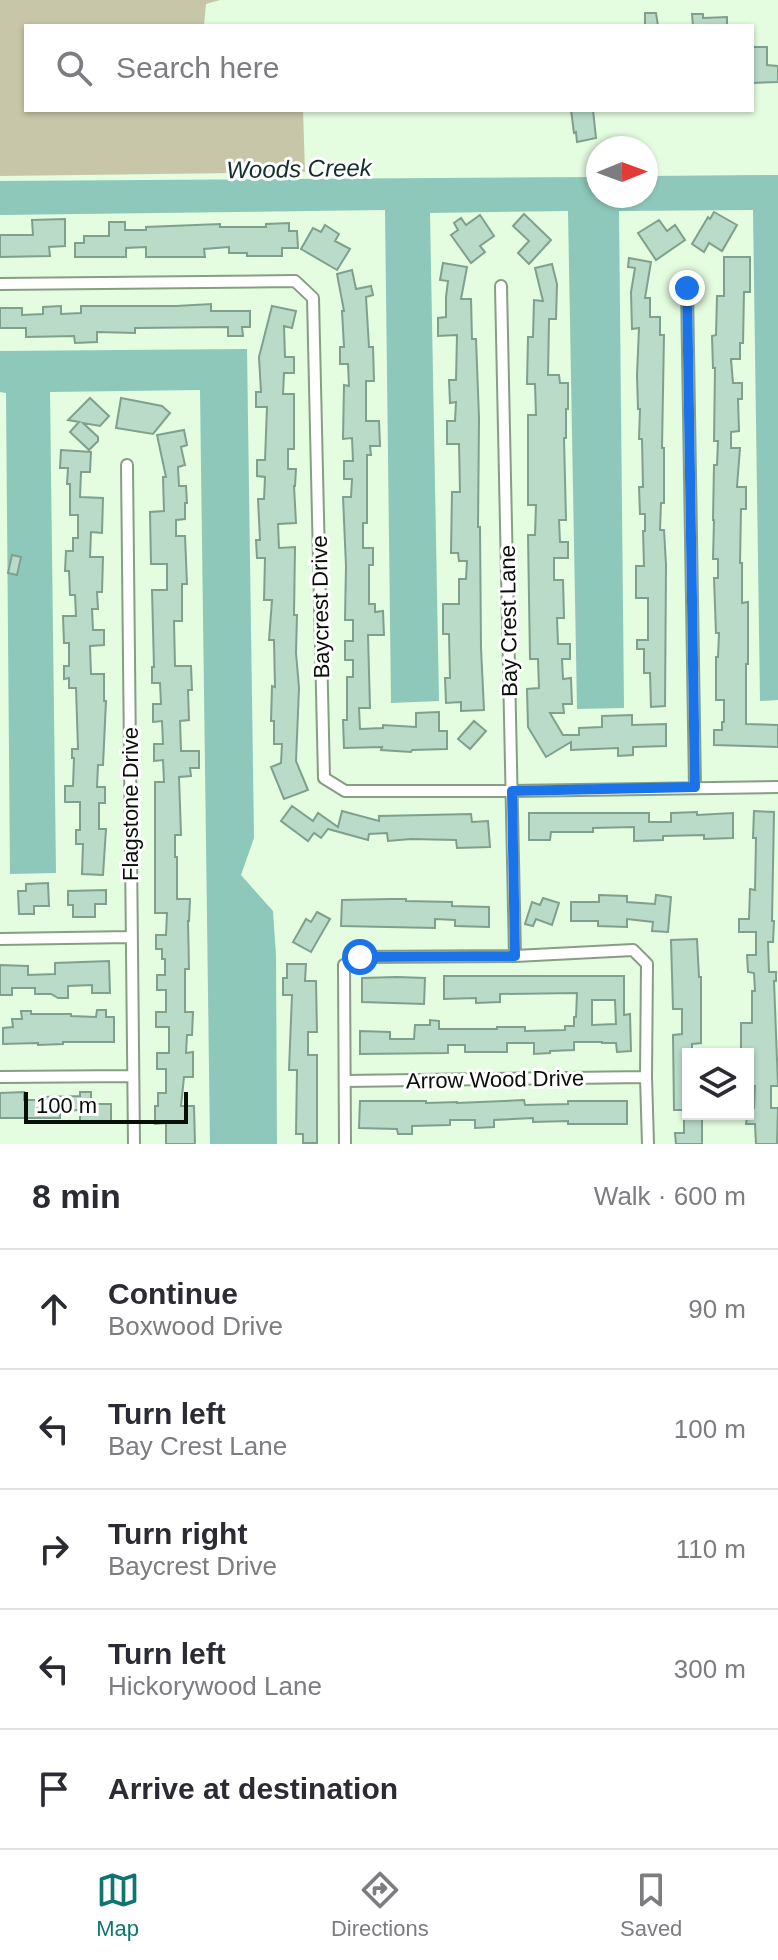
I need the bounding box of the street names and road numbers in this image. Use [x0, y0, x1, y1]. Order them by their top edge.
street label: Baycrest Drive [307, 535, 334, 679]
street label: Bay Crest Lane [495, 545, 522, 697]
street label: Flagstone Drive [118, 727, 143, 881]
street label: Arrow Wood Drive [406, 1065, 584, 1094]

